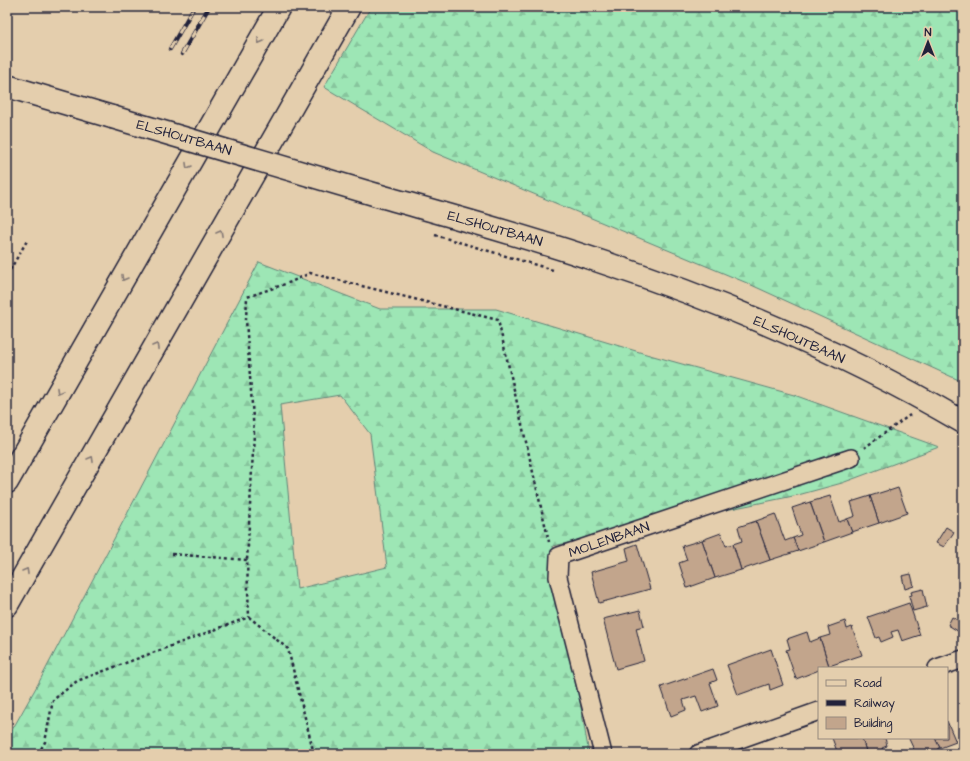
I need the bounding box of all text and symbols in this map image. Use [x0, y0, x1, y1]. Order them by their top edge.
north arrow [908, 22, 948, 62]
text: N [925, 25, 932, 40]
one-way arrow [257, 37, 264, 44]
street label: ELSHOUTBAAN [134, 115, 234, 161]
one-way arrow [186, 162, 193, 169]
street label: ELSHOUTBAAN [445, 206, 545, 252]
one-way arrow [215, 229, 222, 237]
one-way arrow [121, 274, 128, 282]
street label: ELSHOUTBAAN [750, 311, 848, 369]
one-way arrow [151, 343, 159, 350]
one-way arrow [56, 387, 63, 394]
one-way arrow [87, 456, 94, 463]
street label: MOLENBAAN [566, 517, 652, 563]
one-way arrow [22, 568, 29, 575]
legend [818, 667, 948, 739]
text: Road [854, 675, 882, 692]
text: Railway [854, 695, 895, 713]
text: Building [854, 715, 892, 733]

